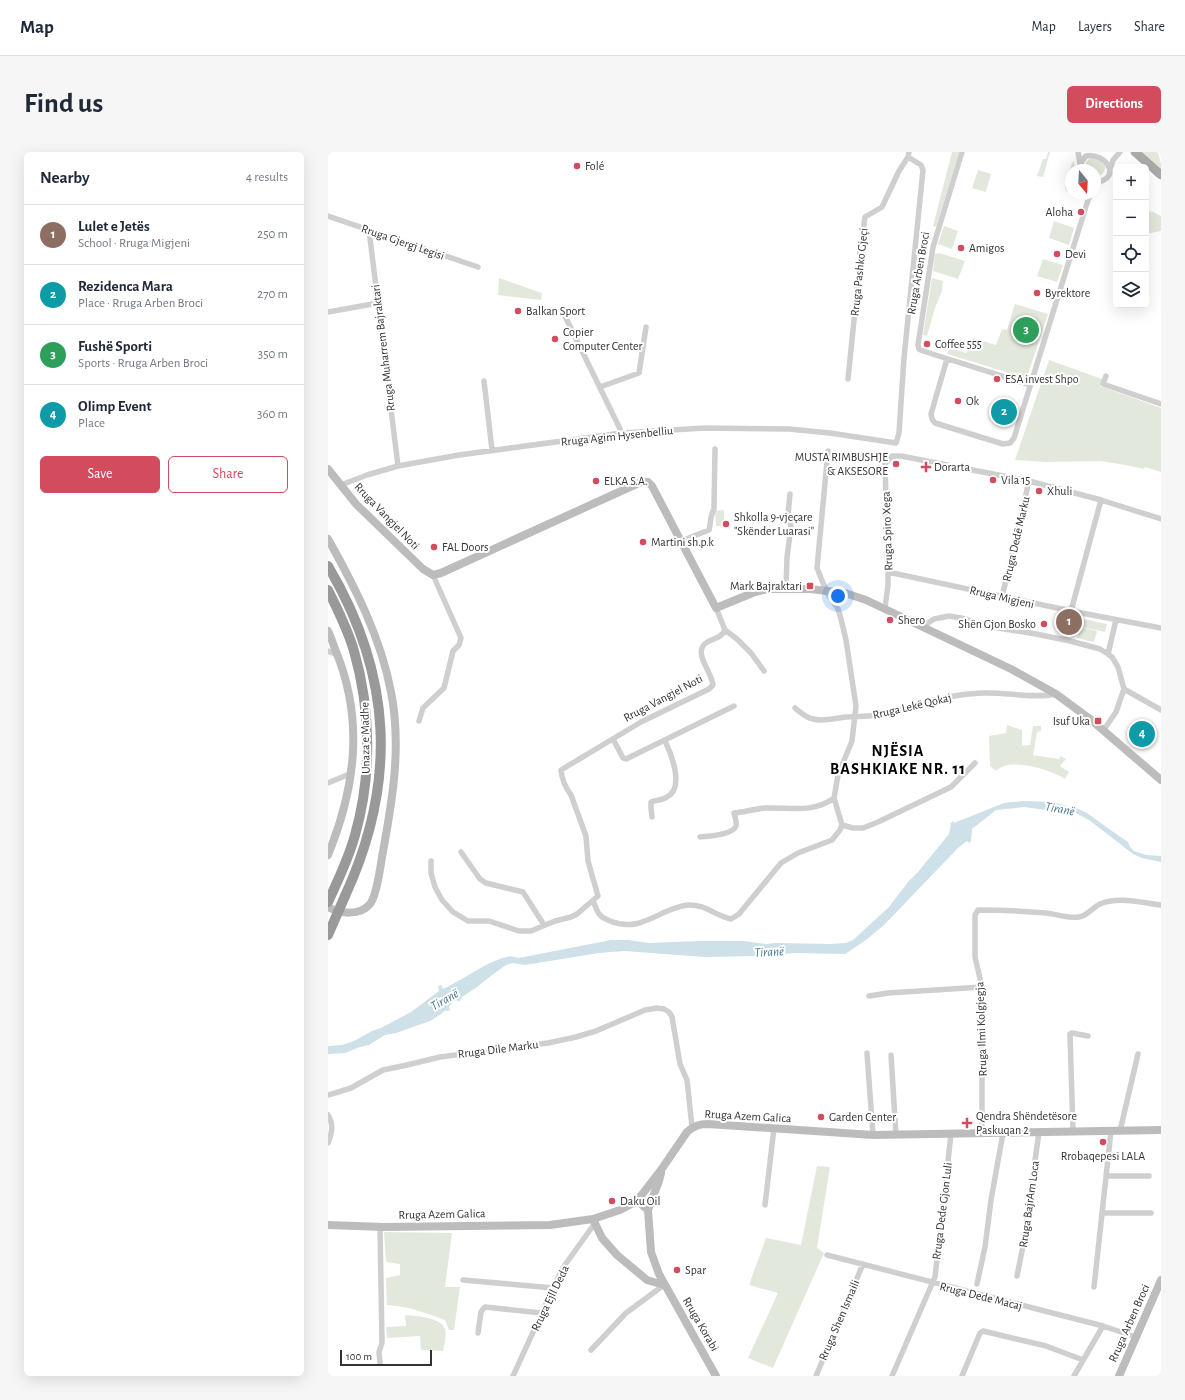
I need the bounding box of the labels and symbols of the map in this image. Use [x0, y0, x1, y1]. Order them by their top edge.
place label: Folé [585, 160, 604, 172]
marker: Folé [572, 161, 582, 171]
north arrow [1065, 164, 1101, 200]
place label: Aloha [1045, 206, 1073, 218]
marker: Aloha [1076, 207, 1086, 217]
street label: Rruga Gjergj Legisi [360, 222, 446, 263]
street label: Rruga Pashko Gjeçi [848, 227, 871, 317]
street label: Rruga Arben Broci [905, 231, 931, 315]
place label: Amigos [969, 242, 1005, 254]
marker: Amigos [956, 243, 966, 253]
place label: Devi [1065, 248, 1086, 260]
marker: Devi [1052, 249, 1062, 259]
street label: Rruga Muharrem Bajraktari [369, 284, 398, 412]
place label: Byrektore [1045, 287, 1090, 300]
marker: Byrektore [1032, 288, 1042, 298]
place label: Balkan Sport [526, 305, 585, 317]
marker: Balkan Sport [513, 306, 523, 316]
pin: 3 [1013, 315, 1039, 345]
place label: Copier Computer Center [563, 326, 643, 352]
marker: Copier Computer Center [550, 334, 560, 344]
place label: Coffee 555 [935, 338, 982, 350]
marker: Coffee 555 [922, 339, 932, 349]
place label: ESA invest Shpo [1005, 373, 1079, 385]
marker: ESA invest Shpo [992, 374, 1002, 384]
place label: Ok [966, 395, 980, 407]
marker: Ok [953, 396, 963, 406]
pin: 2 [991, 397, 1017, 427]
street label: Rruga Agim Hysenbelliu [560, 424, 674, 449]
place label: MUSTA RIMBUSHJE & AKSESORE [795, 451, 888, 477]
marker: MUSTA RIMBUSHJE & AKSESORE [891, 459, 901, 469]
place label: Dorarta [934, 461, 970, 473]
marker: Dorarta [921, 462, 931, 472]
place label: Vila 15 [1001, 474, 1030, 486]
place label: ELKA S.A. [604, 475, 648, 487]
marker: Vila 15 [988, 475, 998, 485]
marker: ELKA S.A. [591, 476, 601, 486]
street label: Rruga Vangjel Noti [352, 480, 422, 552]
place label: Xhuli [1047, 485, 1072, 497]
marker: Xhuli [1034, 486, 1044, 496]
street label: Rruga Spiro Xega [880, 491, 894, 571]
street label: Rruga Dedë Marku [1000, 495, 1032, 583]
place label: Shkolla 9-vjeçare "Skënder Luarasi" [734, 511, 814, 537]
marker: Shkolla 9-vjeçare "Skënder Luarasi" [721, 519, 731, 529]
place label: Martini sh.p.k [651, 536, 714, 548]
marker: Martini sh.p.k [638, 537, 648, 547]
place label: FAL Doors [442, 541, 489, 553]
marker: FAL Doors [429, 542, 439, 552]
place label: Mark Bajraktari [730, 580, 802, 593]
marker: Mark Bajraktari [805, 581, 815, 591]
street label: Rruga Migjeni [968, 584, 1035, 611]
your location [828, 586, 848, 606]
pin: 1 [1056, 607, 1082, 637]
place label: Shero [898, 614, 925, 626]
marker: Shero [885, 615, 895, 625]
place label: Shën Gjon Bosko [958, 618, 1036, 631]
marker: Shën Gjon Bosko [1039, 619, 1049, 629]
street label: Rruga Vangjel Noti [621, 672, 705, 725]
street label: Rruga Lekë Qokaj [872, 691, 953, 722]
street label: Unaza e Madhe [358, 702, 372, 774]
place label: Isuf Uka [1053, 715, 1090, 727]
marker: Isuf Uka [1093, 716, 1103, 726]
pin: 4 [1129, 719, 1155, 749]
district label: NJËSIA BASHKIAKE NR. 11 [830, 741, 966, 777]
water label: Tiranë [1044, 800, 1076, 818]
water label: Tiranë [754, 945, 784, 960]
street label: Rruga Ilmi Kolgjegja [973, 981, 990, 1077]
water label: Tiranë [429, 987, 461, 1013]
street label: Rruga Dile Marku [457, 1038, 539, 1060]
street label: Rruga Azem Galica [704, 1108, 792, 1124]
place label: Qendra Shëndetësore Paskuqan 2 [976, 1110, 1077, 1136]
place label: Garden Center [829, 1111, 896, 1123]
marker: Garden Center [816, 1112, 826, 1122]
marker: Qendra Shëndetësore Paskuqan 2 [961, 1117, 973, 1129]
marker: Rrobaqepesi LALA [1098, 1137, 1108, 1147]
place label: Rrobaqepesi LALA [1061, 1150, 1145, 1162]
street label: Rruga BajrAm Loca [1017, 1159, 1042, 1248]
street label: Rruga Dede Gjon Luli [930, 1162, 955, 1260]
place label: Daku Oil [620, 1195, 660, 1207]
marker: Daku Oil [607, 1196, 617, 1206]
street label: Rruga Azem Galica [398, 1207, 486, 1221]
street label: Rruga Ejll Deda [529, 1263, 572, 1333]
place label: Spar [685, 1264, 706, 1276]
marker: Spar [672, 1265, 682, 1275]
street label: Rruga Shen Ismaili [817, 1278, 861, 1362]
street label: Rruga Dede Macaj [938, 1280, 1024, 1313]
street label: Rruga Arben Broci [1106, 1282, 1152, 1364]
street label: Rruga Korabi [681, 1295, 721, 1353]
scale bar [340, 1348, 432, 1367]

